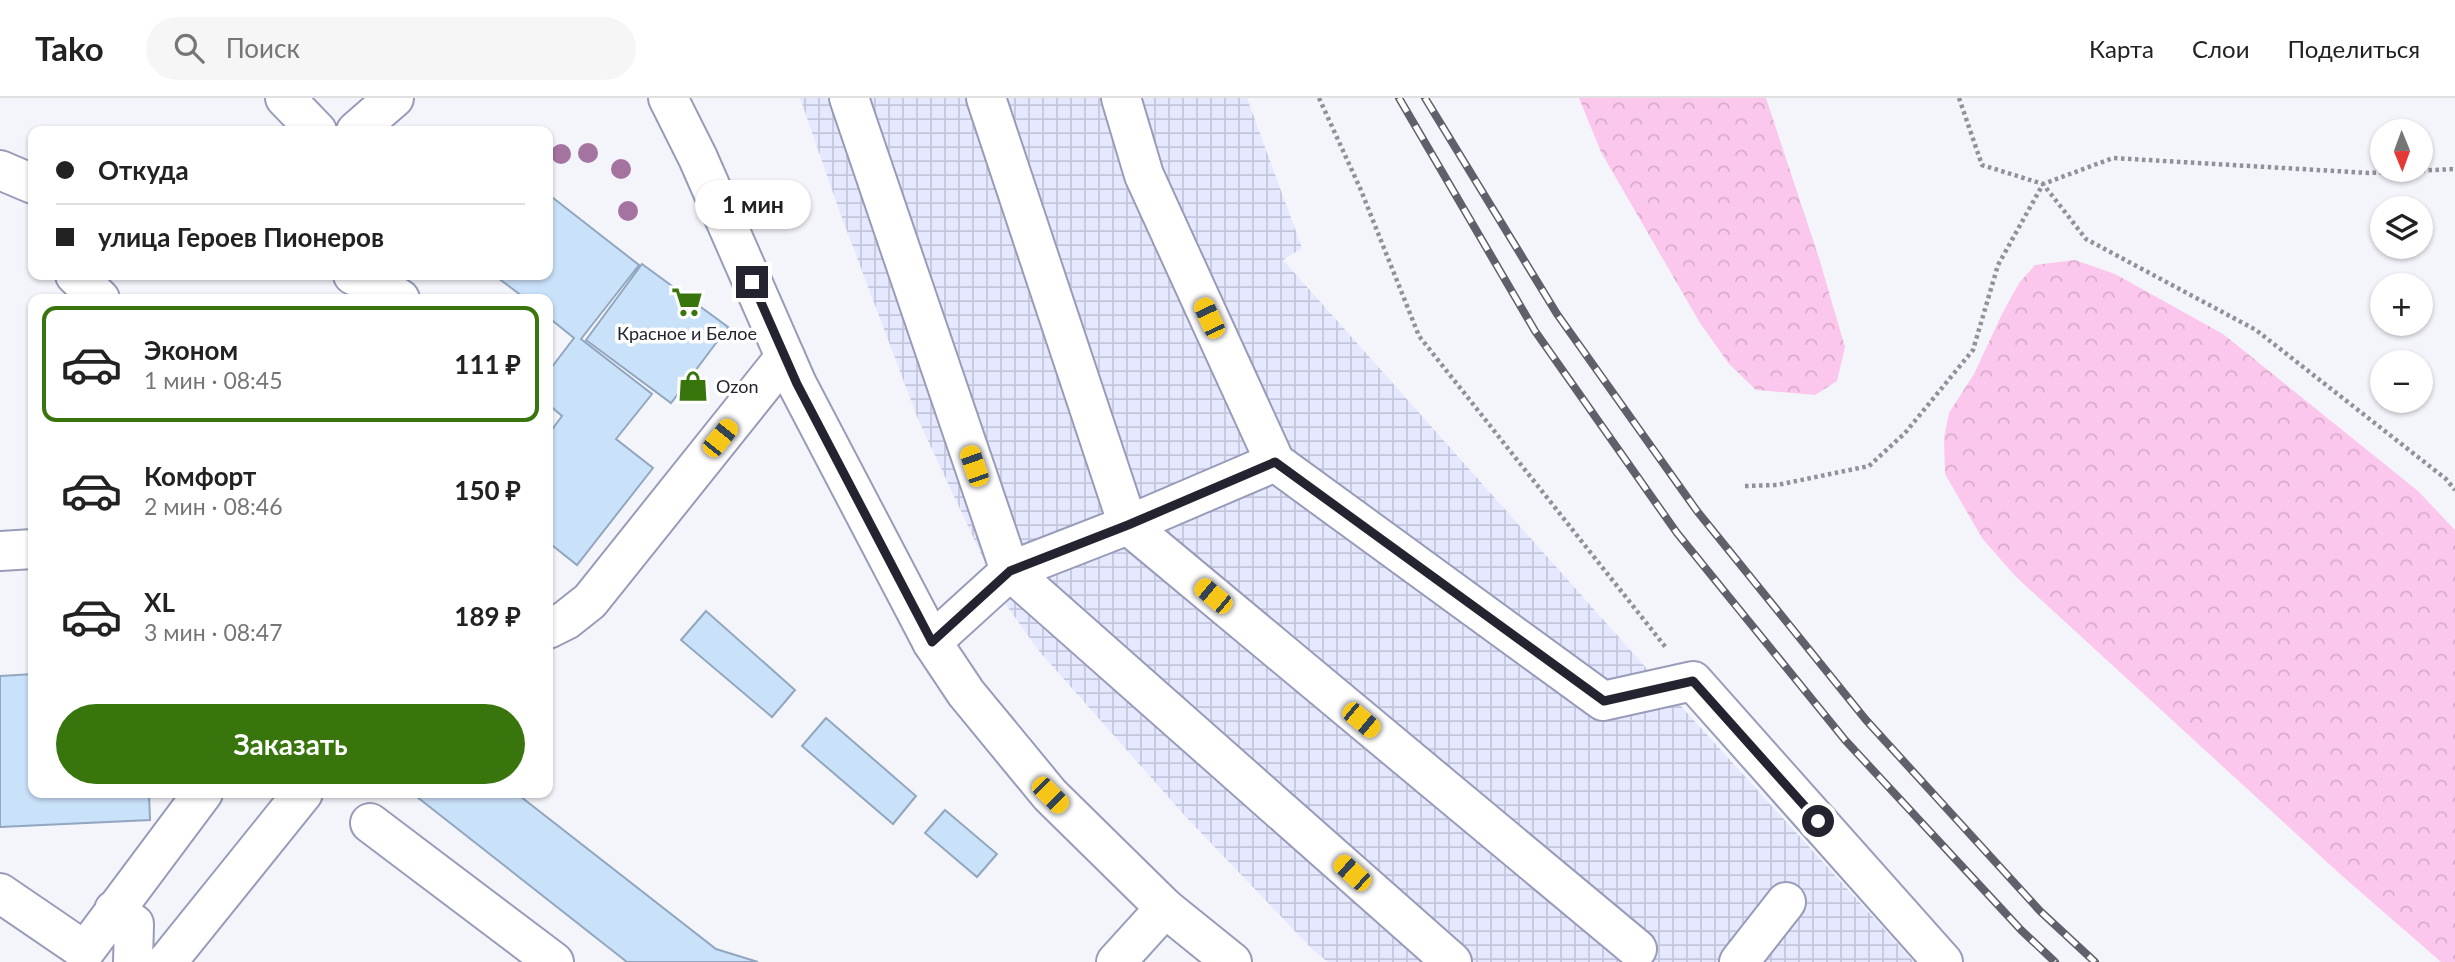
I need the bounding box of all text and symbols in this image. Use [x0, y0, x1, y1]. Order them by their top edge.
search box [146, 17, 636, 80]
text: Tako [35, 28, 104, 68]
icon: search [170, 29, 208, 67]
text: Поиск [226, 32, 300, 64]
text: Карта [2089, 34, 2154, 63]
text: Слои [2192, 34, 2249, 63]
text: Поделиться [2287, 34, 2420, 63]
north arrow [2370, 119, 2432, 182]
map controls [2370, 119, 2433, 413]
text: Откуда [98, 154, 189, 186]
callout: 1 мин [694, 180, 810, 230]
text: 1 мин [722, 190, 784, 218]
button: layers [2370, 196, 2433, 259]
text: улица Героев Пионеров [98, 221, 384, 253]
route end [736, 266, 768, 298]
button: + [2370, 273, 2433, 336]
supermarket icon: Красное и Белое [670, 285, 704, 319]
car [1191, 295, 1228, 341]
place label: Красное и Белое [617, 322, 757, 344]
icon: car [60, 333, 123, 396]
text: Эконом [144, 334, 238, 366]
text: 111 ₽ [454, 348, 521, 380]
button: − [2370, 350, 2433, 413]
text: 1 мин · 08:45 [144, 366, 283, 394]
shop icon: Ozon [676, 369, 710, 403]
place label: Ozon [716, 375, 758, 397]
car [699, 415, 742, 461]
car [958, 443, 991, 489]
icon: car [60, 459, 123, 522]
text: Комфорт [144, 460, 256, 492]
text: 150 ₽ [454, 474, 521, 506]
text: 2 мин · 08:46 [144, 492, 283, 520]
car [1191, 574, 1236, 618]
icon: car [60, 585, 123, 648]
text: XL [144, 586, 175, 618]
text: 189 ₽ [454, 600, 521, 632]
text: 3 мин · 08:47 [144, 618, 283, 646]
car [1339, 698, 1384, 742]
button: Заказать [56, 704, 525, 784]
car [1028, 773, 1073, 817]
route start [1802, 805, 1834, 837]
car [1330, 851, 1375, 895]

